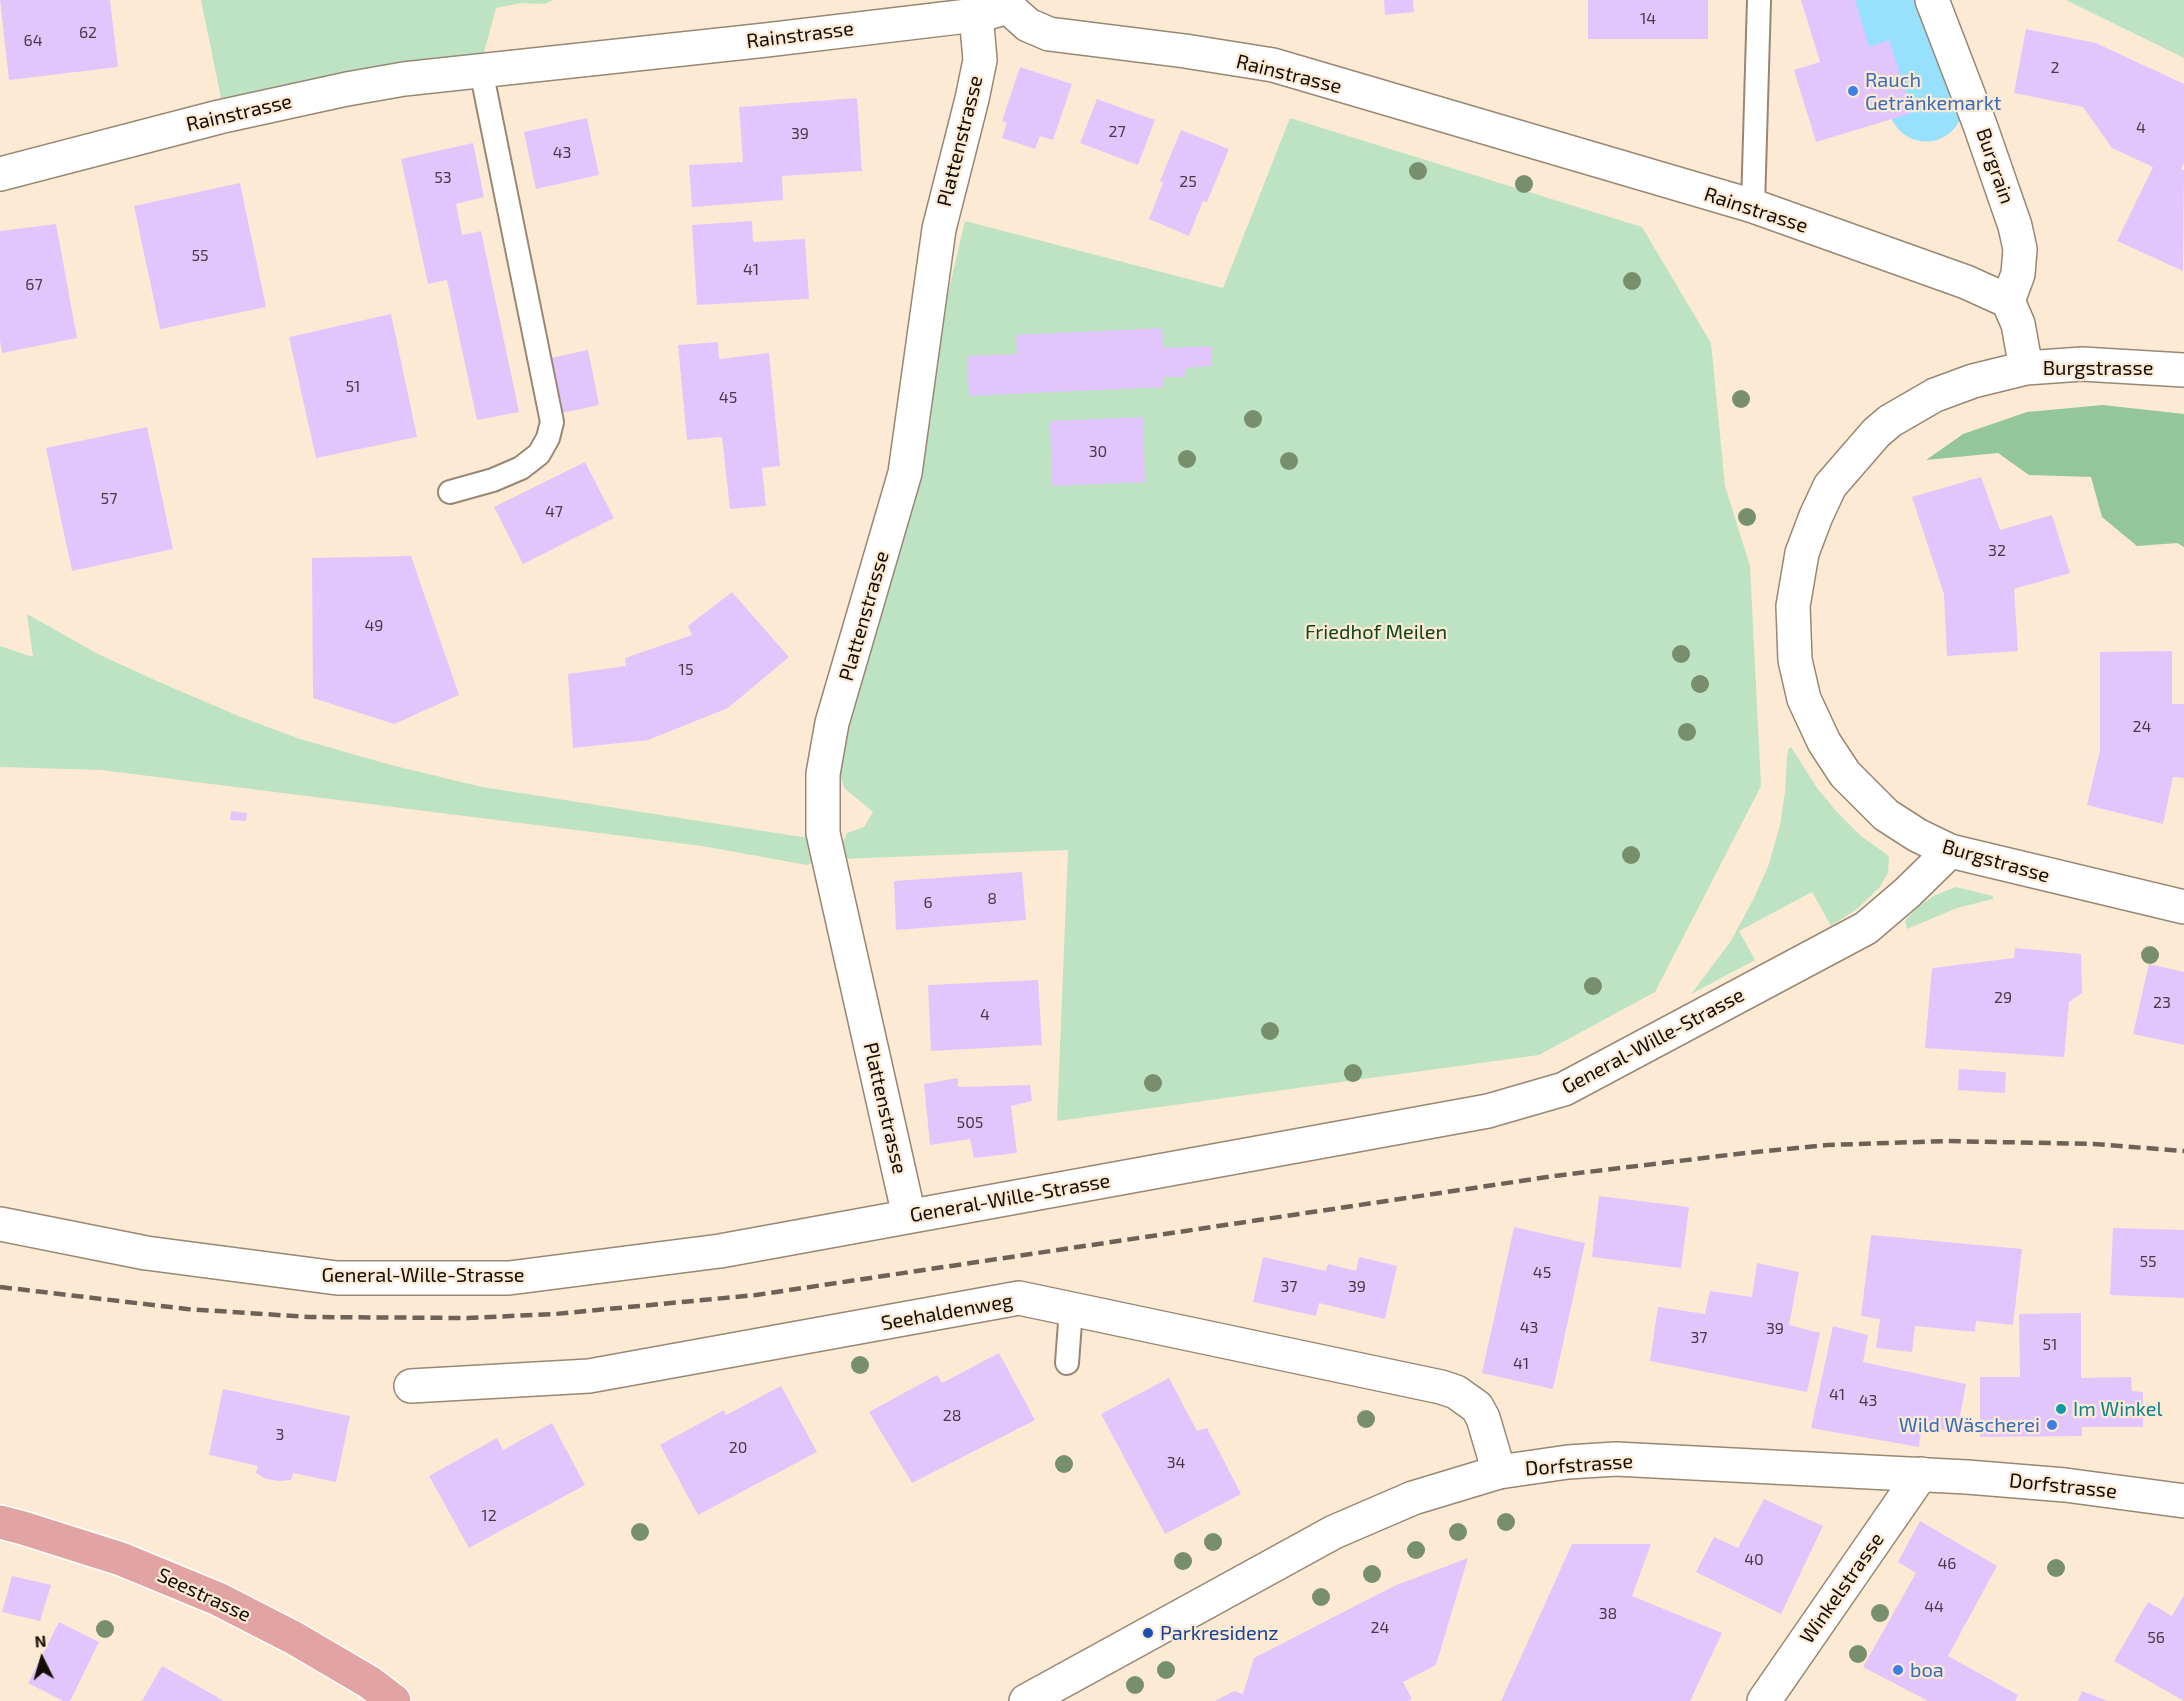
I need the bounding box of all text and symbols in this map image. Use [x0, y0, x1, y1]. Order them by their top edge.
house number: 14 [1640, 9, 1656, 29]
street label: Rainstrasse [745, 17, 855, 53]
house number: 62 [79, 23, 97, 43]
house number: 64 [24, 31, 42, 51]
street label: Rainstrasse [1234, 49, 1344, 99]
house number: 2 [2051, 58, 2059, 78]
place label: Rauch Getränkemarkt [1865, 68, 2001, 115]
street label: Plattenstrasse [932, 73, 988, 209]
marker: Rauch Getränkemarkt [1846, 84, 1860, 98]
street label: Rainstrasse [184, 89, 294, 137]
house number: 4 [2136, 118, 2146, 138]
house number: 27 [1108, 122, 1126, 142]
house number: 39 [791, 124, 809, 144]
street label: Burgrain [1971, 125, 2019, 207]
house number: 43 [553, 143, 571, 163]
house number: 53 [434, 168, 452, 188]
house number: 25 [1179, 172, 1197, 192]
street label: Rainstrasse [1701, 182, 1811, 238]
house number: 55 [191, 246, 209, 266]
house number: 41 [743, 260, 759, 280]
house number: 67 [25, 275, 43, 295]
street label: Burgstrasse [2043, 356, 2153, 380]
house number: 51 [346, 377, 360, 397]
house number: 45 [719, 388, 737, 408]
house number: 30 [1089, 442, 1107, 462]
house number: 57 [101, 489, 117, 509]
house number: 47 [545, 502, 563, 522]
house number: 32 [1988, 541, 2006, 561]
street label: Plattenstrasse [834, 548, 894, 684]
house number: 49 [365, 616, 383, 636]
park label: Friedhof Meilen [1305, 620, 1447, 644]
house number: 15 [679, 660, 693, 680]
house number: 24 [2133, 717, 2151, 737]
street label: Burgstrasse [1939, 834, 2053, 888]
house number: 8 [987, 889, 997, 909]
house number: 6 [923, 893, 933, 913]
street label: General-Wille-Strasse [1558, 983, 1748, 1099]
house number: 29 [1994, 988, 2012, 1008]
house number: 23 [2153, 993, 2171, 1013]
house number: 4 [980, 1005, 990, 1025]
street label: Plattenstrasse [858, 1040, 912, 1176]
house number: 505 [957, 1113, 983, 1133]
street label: General-Wille-Strasse [908, 1169, 1112, 1227]
house number: 55 [2139, 1252, 2157, 1272]
street label: General-Wille-Strasse [321, 1263, 525, 1287]
house number: 45 [1533, 1263, 1551, 1283]
house number: 37 [1280, 1277, 1298, 1297]
house number: 39 [1348, 1277, 1366, 1297]
street label: Seehaldenweg [879, 1289, 1015, 1335]
house number: 43 [1520, 1318, 1538, 1338]
house number: 39 [1766, 1319, 1784, 1339]
house number: 37 [1690, 1328, 1708, 1348]
house number: 51 [2043, 1335, 2057, 1355]
house number: 41 [1513, 1354, 1529, 1374]
house number: 41 [1829, 1385, 1845, 1405]
house number: 43 [1859, 1391, 1877, 1411]
place label: Im Winkel [2073, 1397, 2162, 1421]
marker: Im Winkel [2054, 1402, 2068, 1416]
house number: 28 [943, 1406, 961, 1426]
place label: Wild Wäscherei [1899, 1413, 2040, 1437]
marker: Wild Wäscherei [2045, 1418, 2059, 1432]
house number: 3 [276, 1425, 284, 1445]
house number: 20 [729, 1438, 747, 1458]
street label: Dorfstrasse [1524, 1449, 1634, 1481]
house number: 34 [1167, 1453, 1185, 1473]
street label: Dorfstrasse [2008, 1468, 2118, 1504]
house number: 12 [481, 1506, 497, 1526]
street label: Winkelstrasse [1795, 1528, 1889, 1648]
house number: 40 [1744, 1550, 1764, 1570]
house number: 46 [1938, 1554, 1956, 1574]
street label: Seestrasse [153, 1563, 255, 1627]
house number: 44 [1924, 1597, 1944, 1617]
house number: 38 [1599, 1604, 1617, 1624]
house number: 24 [1371, 1618, 1389, 1638]
place label: Parkresidenz [1160, 1621, 1279, 1645]
marker: Parkresidenz [1141, 1626, 1155, 1640]
house number: 56 [2147, 1628, 2165, 1648]
north arrow [12, 1629, 72, 1689]
text: N [34, 1631, 47, 1651]
place label: boa [1910, 1658, 1944, 1682]
marker: boa [1891, 1663, 1905, 1677]

